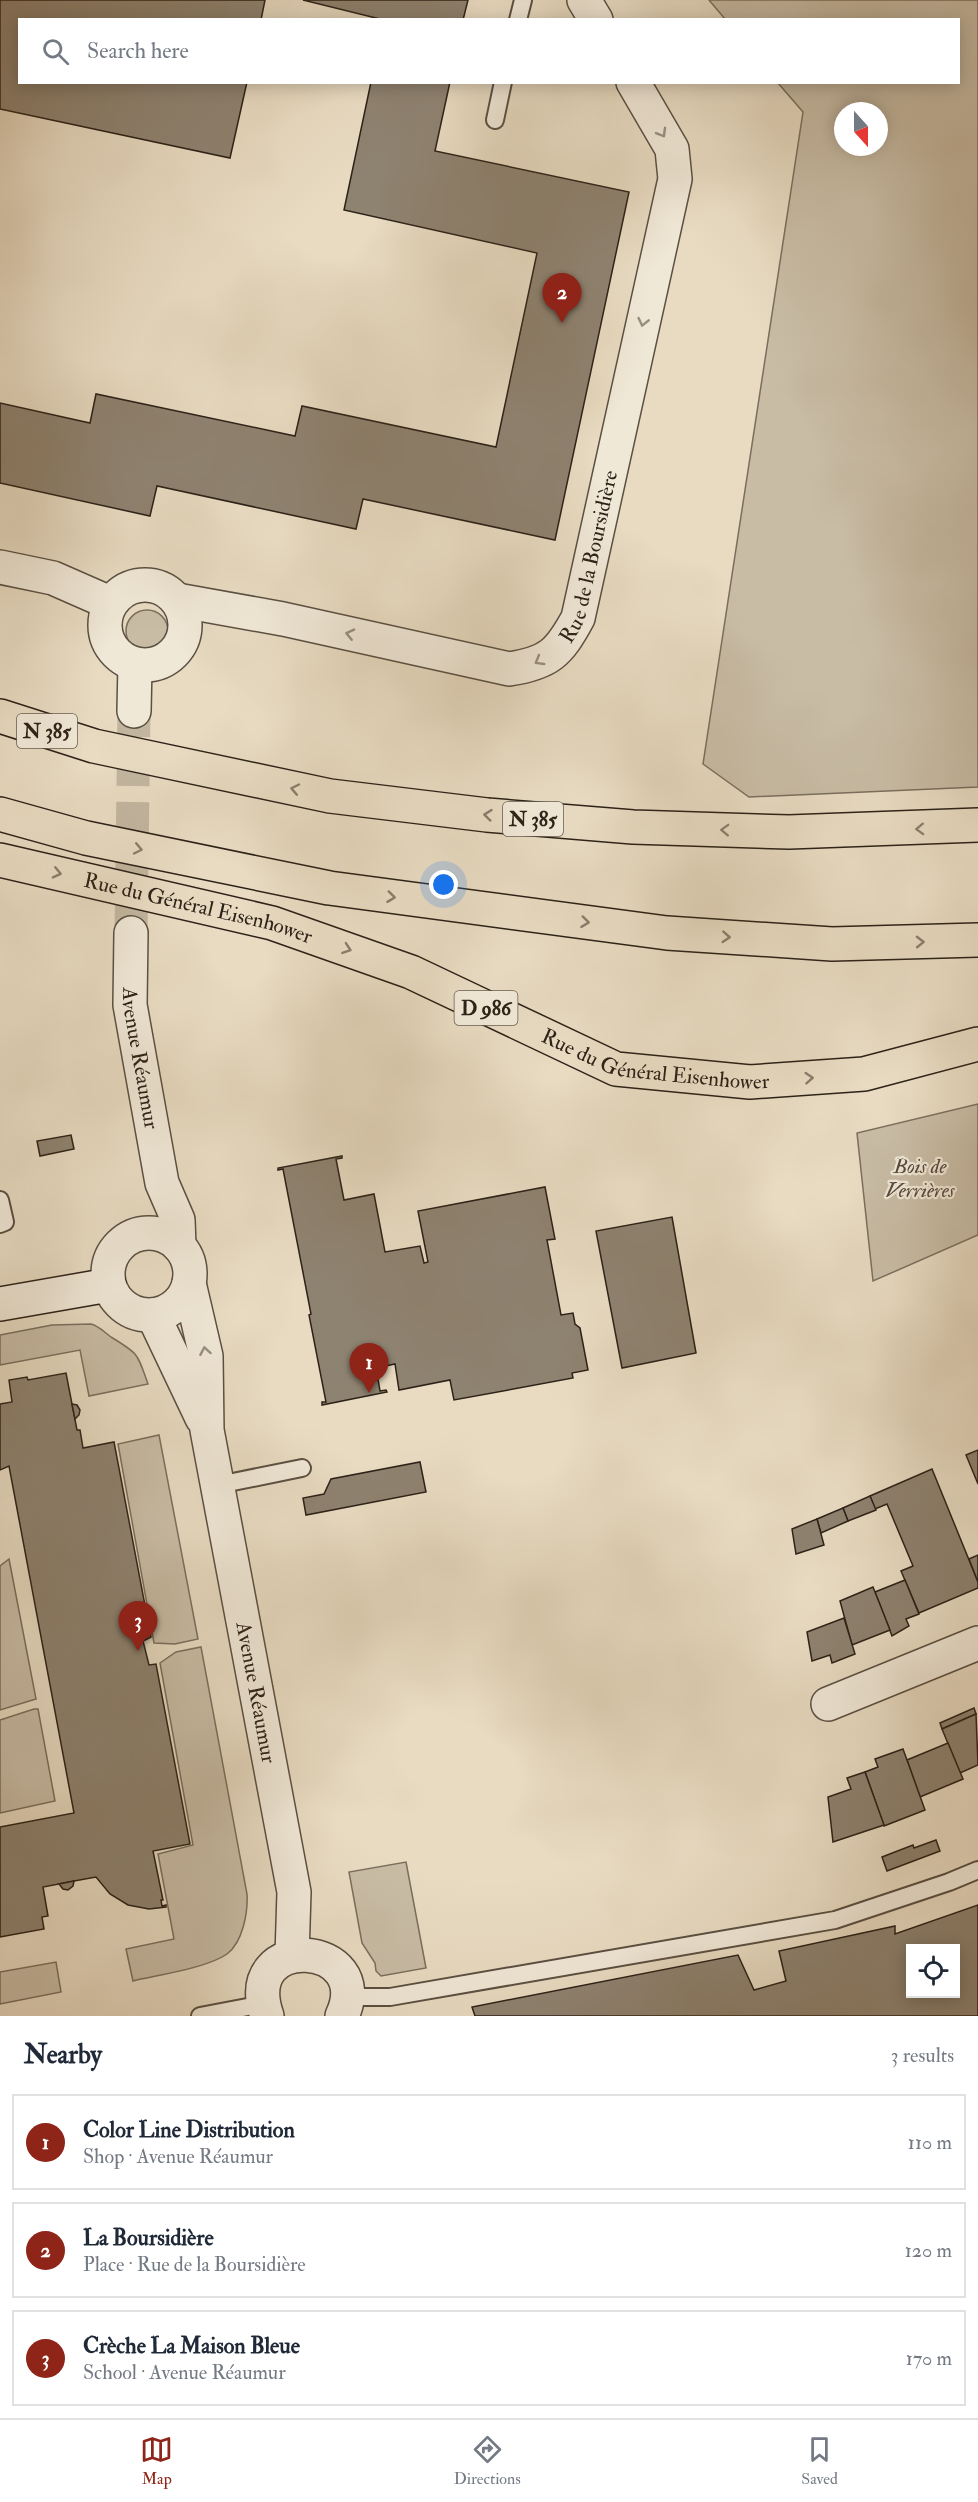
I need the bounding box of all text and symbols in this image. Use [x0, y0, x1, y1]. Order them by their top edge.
search box [18, 18, 960, 84]
icon: search [39, 35, 72, 68]
text: Search here [87, 37, 189, 65]
north arrow [834, 102, 888, 156]
one-way arrow [655, 127, 666, 137]
pin: 2 [542, 274, 582, 323]
one-way arrow [637, 316, 650, 326]
street label: Rue de la Boursidière [553, 468, 624, 648]
one-way arrow [345, 628, 355, 641]
one-way arrow [535, 654, 546, 665]
road number: N 385 [17, 714, 77, 748]
one-way arrow [290, 783, 300, 796]
road number: N 385 [503, 802, 563, 836]
one-way arrow [484, 809, 493, 822]
one-way arrow [915, 822, 924, 835]
one-way arrow [720, 824, 729, 836]
one-way arrow [133, 842, 143, 855]
one-way arrow [52, 866, 62, 879]
street label: Rue du Général Eisenhower [81, 866, 316, 950]
your location [429, 870, 458, 899]
one-way arrow [387, 890, 396, 902]
one-way arrow [580, 915, 589, 928]
one-way arrow [721, 930, 730, 943]
one-way arrow [916, 935, 925, 948]
one-way arrow [341, 942, 352, 955]
street label: Avenue Réaumur [116, 986, 166, 1131]
road number: D 986 [454, 991, 518, 1025]
street label: Rue du Général Eisenhower [537, 1022, 770, 1096]
one-way arrow [805, 1071, 814, 1084]
park label: Bois de Verrières [886, 1153, 956, 1204]
pin: 1 [350, 1344, 388, 1393]
one-way arrow [199, 1346, 211, 1356]
pin: 3 [118, 1602, 158, 1651]
street label: Avenue Réaumur [230, 1619, 283, 1765]
map controls [906, 1944, 960, 1998]
button: locate [906, 1944, 960, 1998]
text: Nearby [24, 2039, 102, 2071]
text: 3 results [891, 2043, 954, 2068]
text: Color Line Distribution [83, 2116, 295, 2144]
text: 1 [42, 2130, 49, 2155]
text: 110 m [908, 2130, 952, 2155]
text: Shop · Avenue Réaumur [83, 2144, 273, 2169]
text: La Boursidière [83, 2224, 214, 2252]
text: 2 [40, 2238, 51, 2263]
text: 120 m [905, 2238, 952, 2263]
text: Place · Rue de la Boursidière [83, 2252, 306, 2277]
text: Crèche La Maison Bleue [83, 2332, 300, 2360]
text: 3 [42, 2346, 49, 2371]
text: 170 m [906, 2346, 952, 2371]
text: School · Avenue Réaumur [83, 2360, 286, 2385]
tab: Map [140, 2433, 173, 2489]
tab: Directions [454, 2433, 521, 2489]
tab: Saved [801, 2433, 838, 2489]

